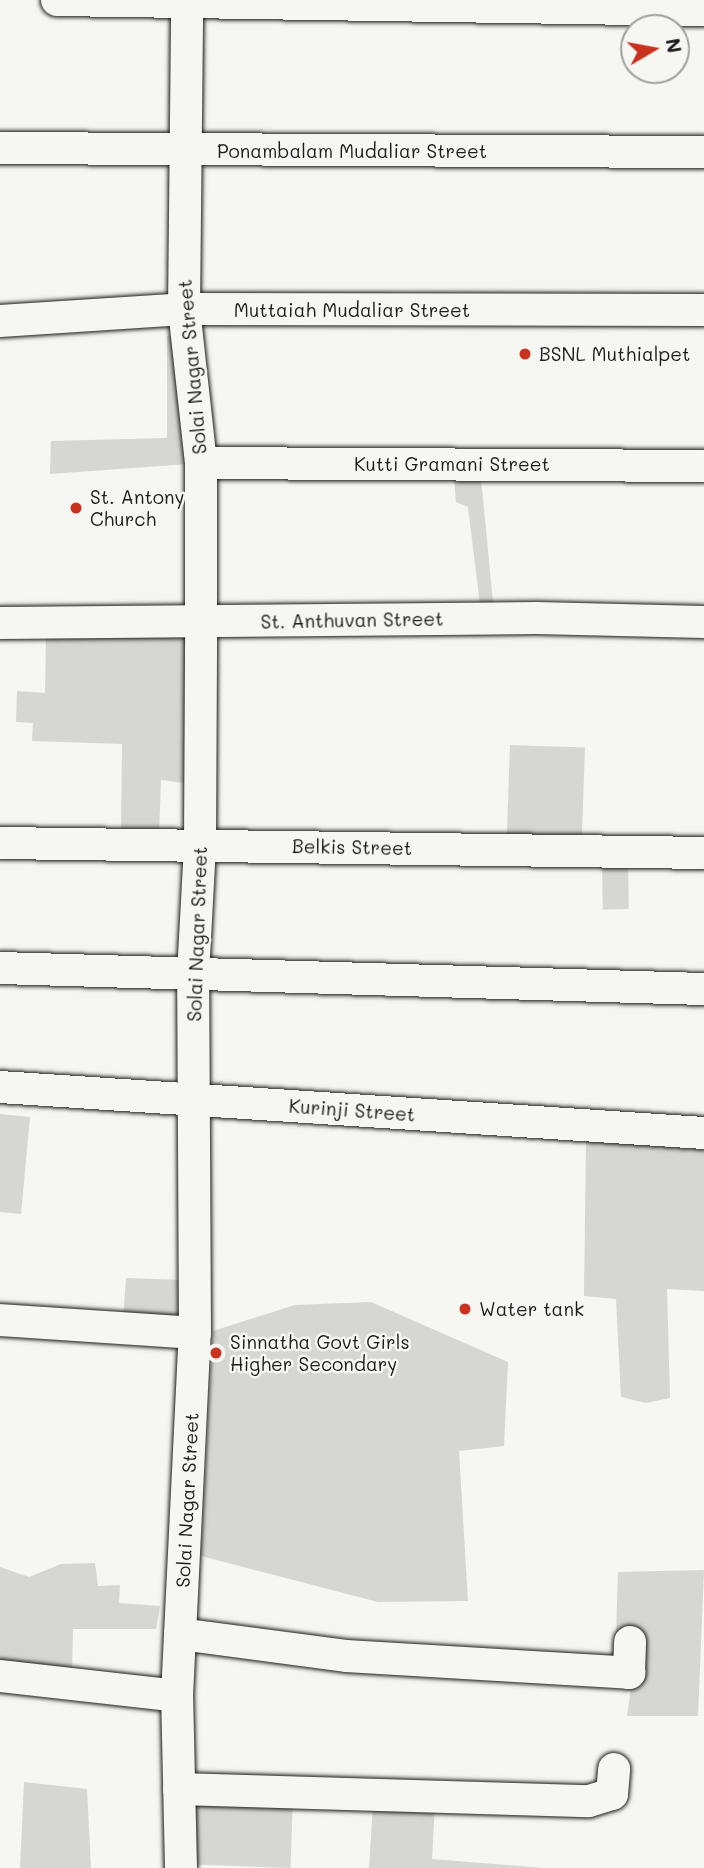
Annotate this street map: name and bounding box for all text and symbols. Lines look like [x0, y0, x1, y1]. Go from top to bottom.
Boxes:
north arrow [620, 14, 690, 84]
text: N [661, 36, 688, 55]
street label: Ponambalam Mudaliar Street [217, 140, 487, 162]
street label: Solai Nagar Street [173, 279, 211, 455]
street label: Muttaiah Mudaliar Street [234, 299, 470, 321]
place label: BSNL Muthialpet [539, 343, 690, 365]
marker: BSNL Muthialpet [517, 346, 533, 362]
street label: Kutti Gramani Street [354, 453, 550, 475]
place label: St. Antony Church [90, 486, 185, 530]
marker: St. Antony Church [68, 500, 84, 516]
street label: St. Anthuvan Street [260, 607, 444, 633]
street label: Belkis Street [292, 835, 412, 859]
street label: Solai Nagar Street [183, 846, 211, 1022]
street label: Kurinji Street [288, 1094, 416, 1126]
place label: Water tank [479, 1298, 584, 1320]
marker: Water tank [457, 1301, 473, 1317]
place label: Sinnatha Govt Girls Higher Secondary [230, 1331, 410, 1375]
marker: Sinnatha Govt Girls Higher Secondary [208, 1345, 224, 1361]
street label: Solai Nagar Street [171, 1412, 203, 1588]

